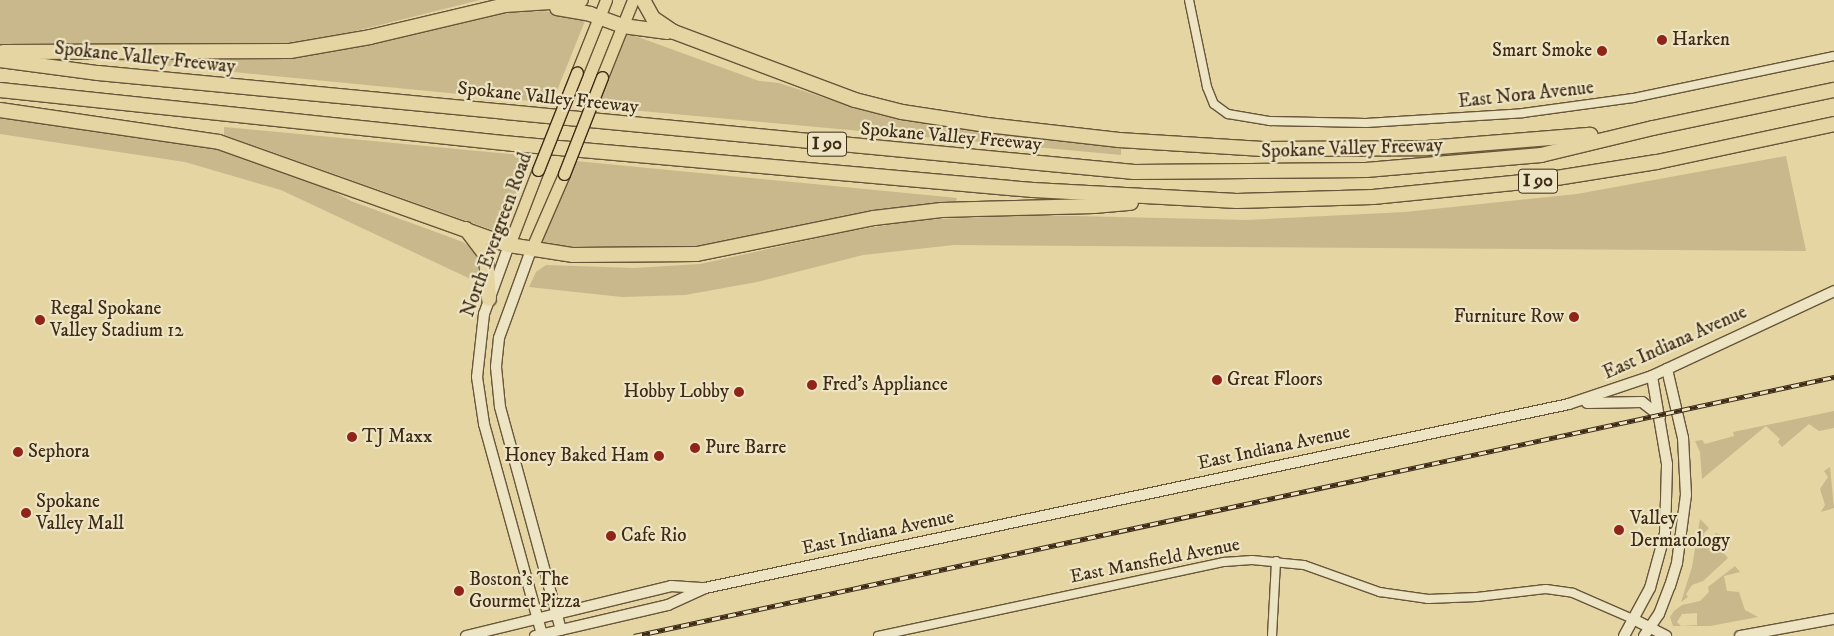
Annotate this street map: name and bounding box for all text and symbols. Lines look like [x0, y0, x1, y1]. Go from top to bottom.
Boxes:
place label: Harken [1672, 29, 1730, 51]
marker: Harken [1656, 34, 1668, 46]
street label: Spokane Valley Freeway [53, 37, 237, 79]
place label: Smart Smoke [1492, 40, 1592, 62]
marker: Smart Smoke [1596, 45, 1608, 57]
street label: Spokane Valley Freeway [456, 77, 640, 119]
street label: East Nora Avenue [1457, 77, 1595, 113]
street label: Spokane Valley Freeway [859, 118, 1043, 156]
road number: I 90 [807, 128, 847, 160]
street label: Spokane Valley Freeway [1261, 134, 1443, 164]
street label: North Evergreen Road [457, 150, 537, 320]
road number: I 90 [1518, 166, 1558, 197]
place label: Regal Spokane Valley Stadium 12 [50, 298, 184, 342]
street label: East Indiana Avenue [1600, 301, 1750, 385]
place label: Furniture Row [1454, 306, 1564, 328]
marker: Furniture Row [1568, 311, 1580, 323]
marker: Regal Spokane Valley Stadium 12 [34, 314, 46, 326]
place label: Great Floors [1227, 369, 1323, 391]
place label: Fred's Appliance [822, 374, 948, 396]
marker: Great Floors [1211, 374, 1223, 386]
marker: Fred's Appliance [806, 379, 818, 391]
place label: Hobby Lobby [623, 381, 729, 403]
marker: Hobby Lobby [733, 386, 745, 398]
street label: East Indiana Avenue [1196, 421, 1352, 475]
place label: TJ Maxx [362, 426, 432, 448]
marker: TJ Maxx [346, 431, 358, 443]
place label: Pure Barre [705, 437, 786, 459]
place label: Sephora [28, 441, 89, 463]
marker: Pure Barre [689, 442, 701, 454]
place label: Honey Baked Ham [504, 445, 649, 467]
marker: Sephora [12, 446, 24, 458]
marker: Honey Baked Ham [653, 450, 665, 462]
place label: Spokane Valley Mall [36, 491, 124, 535]
street label: East Indiana Avenue [800, 506, 956, 560]
marker: Spokane Valley Mall [20, 507, 32, 519]
place label: Valley Dermatology [1630, 508, 1730, 552]
marker: Valley Dermatology [1612, 523, 1626, 537]
place label: Cafe Rio [621, 525, 686, 547]
marker: Cafe Rio [605, 530, 617, 542]
street label: East Mansfield Avenue [1068, 533, 1242, 589]
place label: Boston's The Gourmet Pizza [469, 569, 580, 613]
marker: Boston's The Gourmet Pizza [453, 585, 465, 597]

